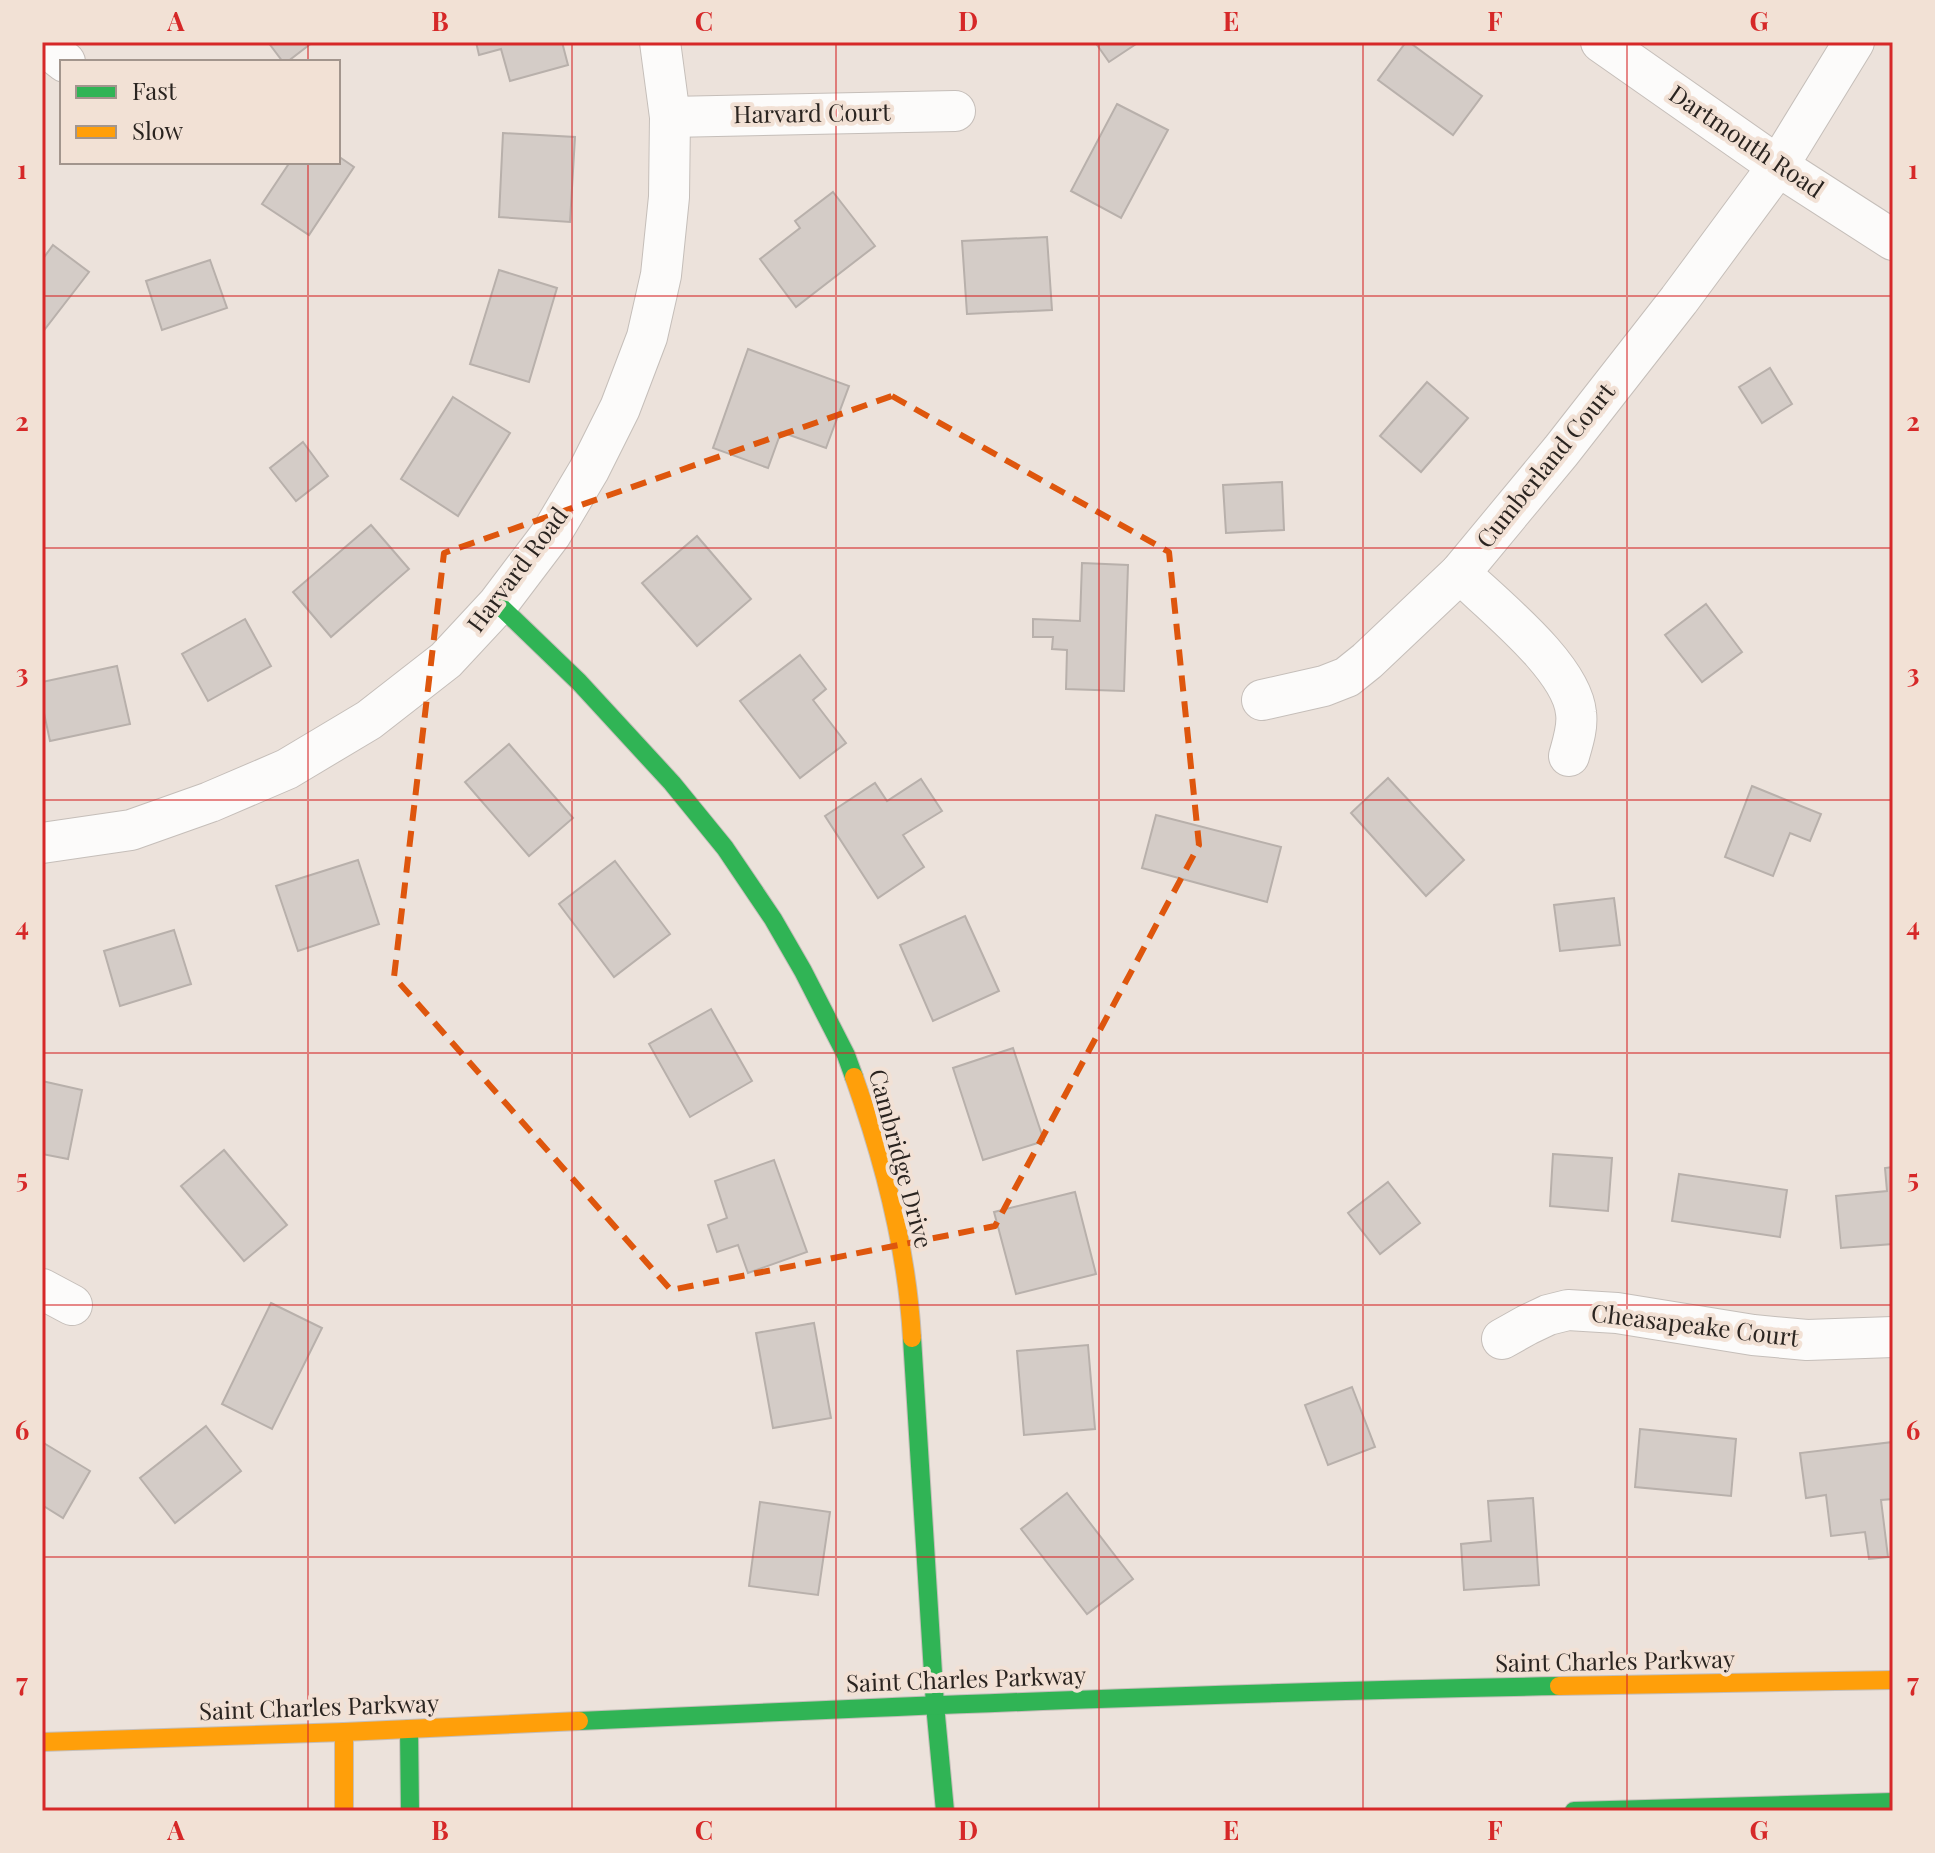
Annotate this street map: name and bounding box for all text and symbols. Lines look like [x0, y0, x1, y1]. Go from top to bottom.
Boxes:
text: A [166, 3, 185, 38]
text: B [431, 3, 449, 38]
text: C [695, 3, 713, 38]
text: D [958, 3, 978, 38]
text: E [1223, 3, 1239, 38]
text: F [1487, 3, 1503, 38]
text: G [1749, 3, 1769, 38]
legend [60, 60, 340, 164]
text: Fast [132, 74, 177, 106]
street label: Dartmouth Road [1664, 77, 1831, 204]
street label: Harvard Court [733, 95, 891, 129]
text: Slow [132, 114, 184, 146]
text: 1 [17, 151, 27, 186]
text: 1 [1908, 151, 1918, 186]
street label: Cumberland Court [1468, 375, 1621, 554]
text: 2 [15, 403, 29, 438]
text: 2 [1906, 403, 1920, 438]
street label: Harvard Road [459, 500, 574, 638]
text: 3 [16, 655, 28, 690]
text: 3 [1907, 655, 1919, 690]
text: 4 [15, 908, 29, 943]
text: 4 [1906, 908, 1920, 943]
street label: Cambridge Drive [863, 1065, 941, 1252]
text: 5 [16, 1160, 28, 1195]
text: 5 [1907, 1160, 1919, 1195]
street label: Cheasapeake Court [1590, 1295, 1801, 1353]
text: 6 [15, 1412, 29, 1447]
text: 6 [1906, 1412, 1920, 1447]
street label: Saint Charles Parkway [1495, 1642, 1735, 1678]
street label: Saint Charles Parkway [845, 1658, 1086, 1698]
text: 7 [16, 1664, 28, 1699]
text: 7 [1907, 1664, 1919, 1699]
street label: Saint Charles Parkway [198, 1686, 439, 1726]
text: A [166, 1812, 185, 1847]
text: B [431, 1812, 449, 1847]
text: C [695, 1812, 713, 1847]
text: D [958, 1812, 978, 1847]
text: E [1223, 1812, 1239, 1847]
text: F [1487, 1812, 1503, 1847]
text: G [1749, 1812, 1769, 1847]

